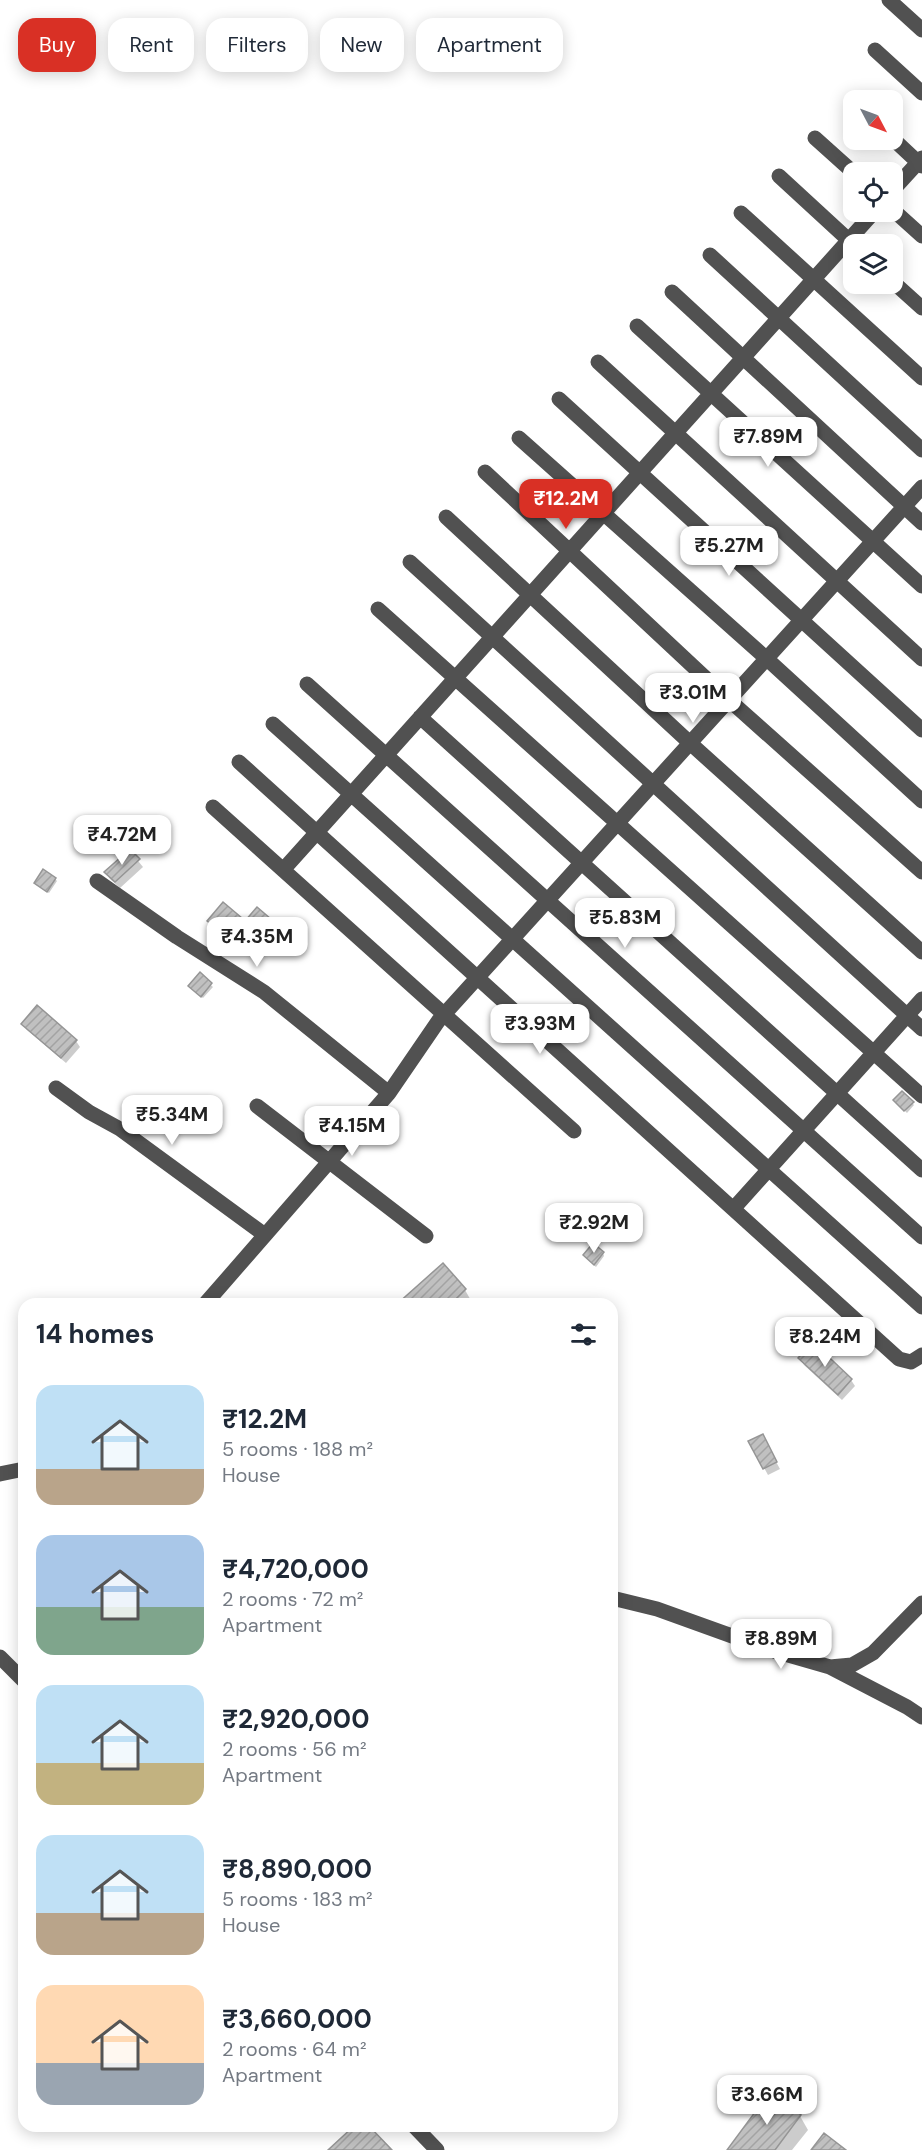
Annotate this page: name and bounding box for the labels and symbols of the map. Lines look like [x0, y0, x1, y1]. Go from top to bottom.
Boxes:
north arrow [843, 90, 903, 150]
pin: ₹7.89M [719, 417, 817, 468]
pin: ₹12.2M [517, 479, 615, 530]
pin: ₹5.27M [680, 526, 778, 577]
pin: ₹3.01M [644, 673, 742, 724]
pin: ₹4.72M [73, 815, 171, 866]
pin: ₹5.83M [576, 898, 674, 949]
pin: ₹4.35M [208, 917, 306, 968]
pin: ₹3.93M [491, 1004, 589, 1055]
pin: ₹5.34M [123, 1095, 221, 1146]
pin: ₹4.15M [303, 1106, 401, 1157]
pin: ₹2.92M [545, 1203, 643, 1254]
pin: ₹8.24M [776, 1317, 874, 1368]
pin: ₹8.89M [732, 1619, 830, 1670]
pin: ₹3.66M [718, 2075, 816, 2126]

